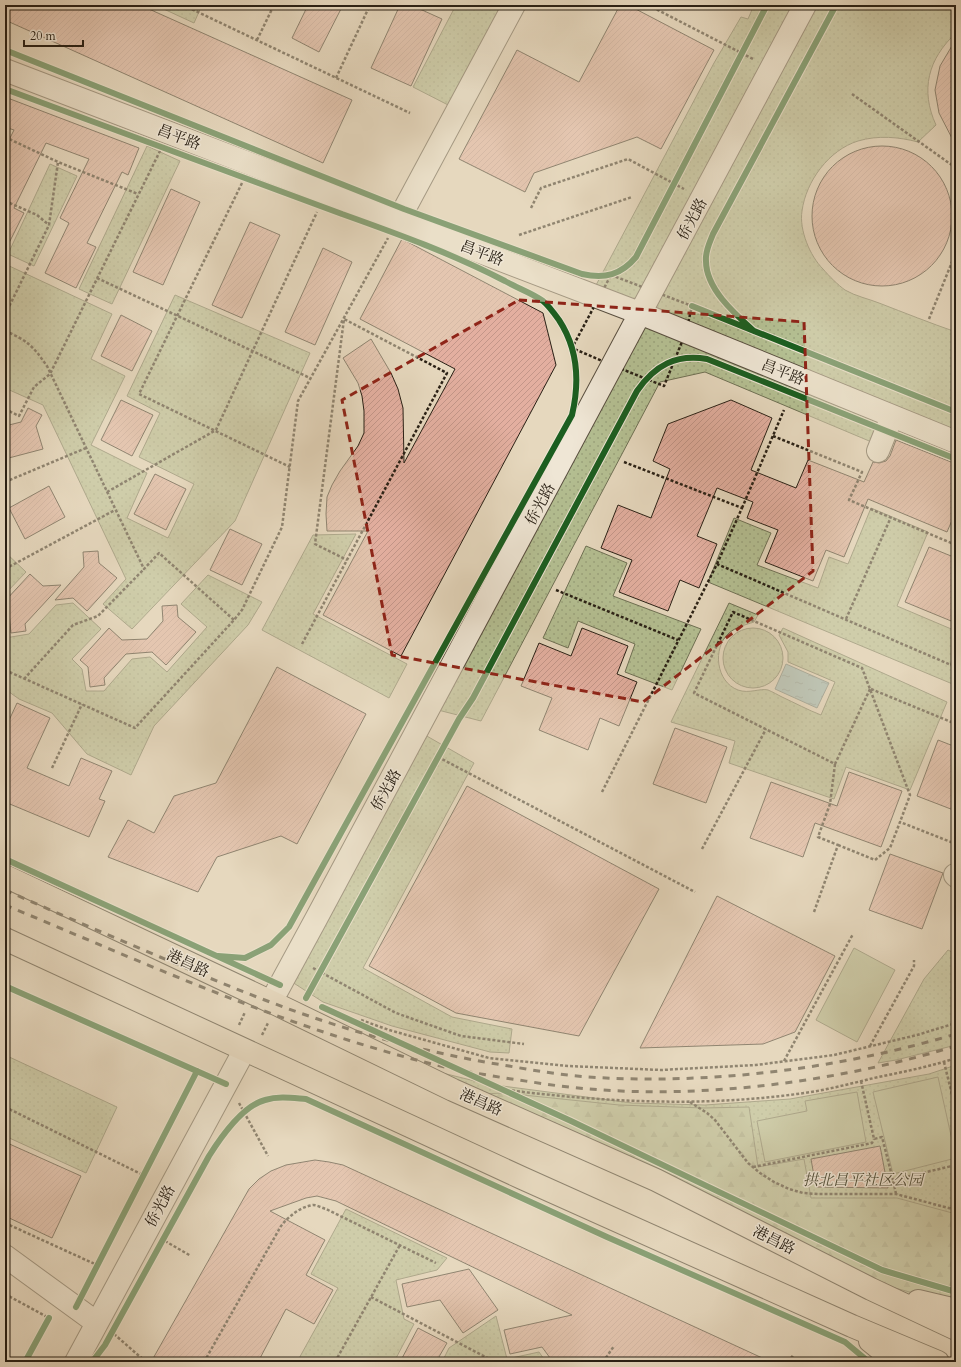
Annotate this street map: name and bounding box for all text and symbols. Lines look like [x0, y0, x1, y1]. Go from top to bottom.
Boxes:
scale bar [24, 22, 83, 48]
text: 20 m [30, 28, 57, 44]
street label: 昌平路 [154, 120, 204, 154]
street label: 侨光路 [673, 194, 711, 244]
street label: 昌平路 [457, 236, 507, 270]
street label: 昌平路 [758, 354, 808, 390]
street label: 侨光路 [521, 479, 559, 529]
street label: 侨光路 [366, 765, 406, 815]
street label: 港昌路 [163, 944, 213, 982]
street label: 港昌路 [456, 1084, 506, 1120]
park label: 拱北昌平社区公园 [803, 1170, 925, 1190]
street label: 侨光路 [141, 1181, 179, 1231]
street label: 港昌路 [749, 1221, 799, 1259]

